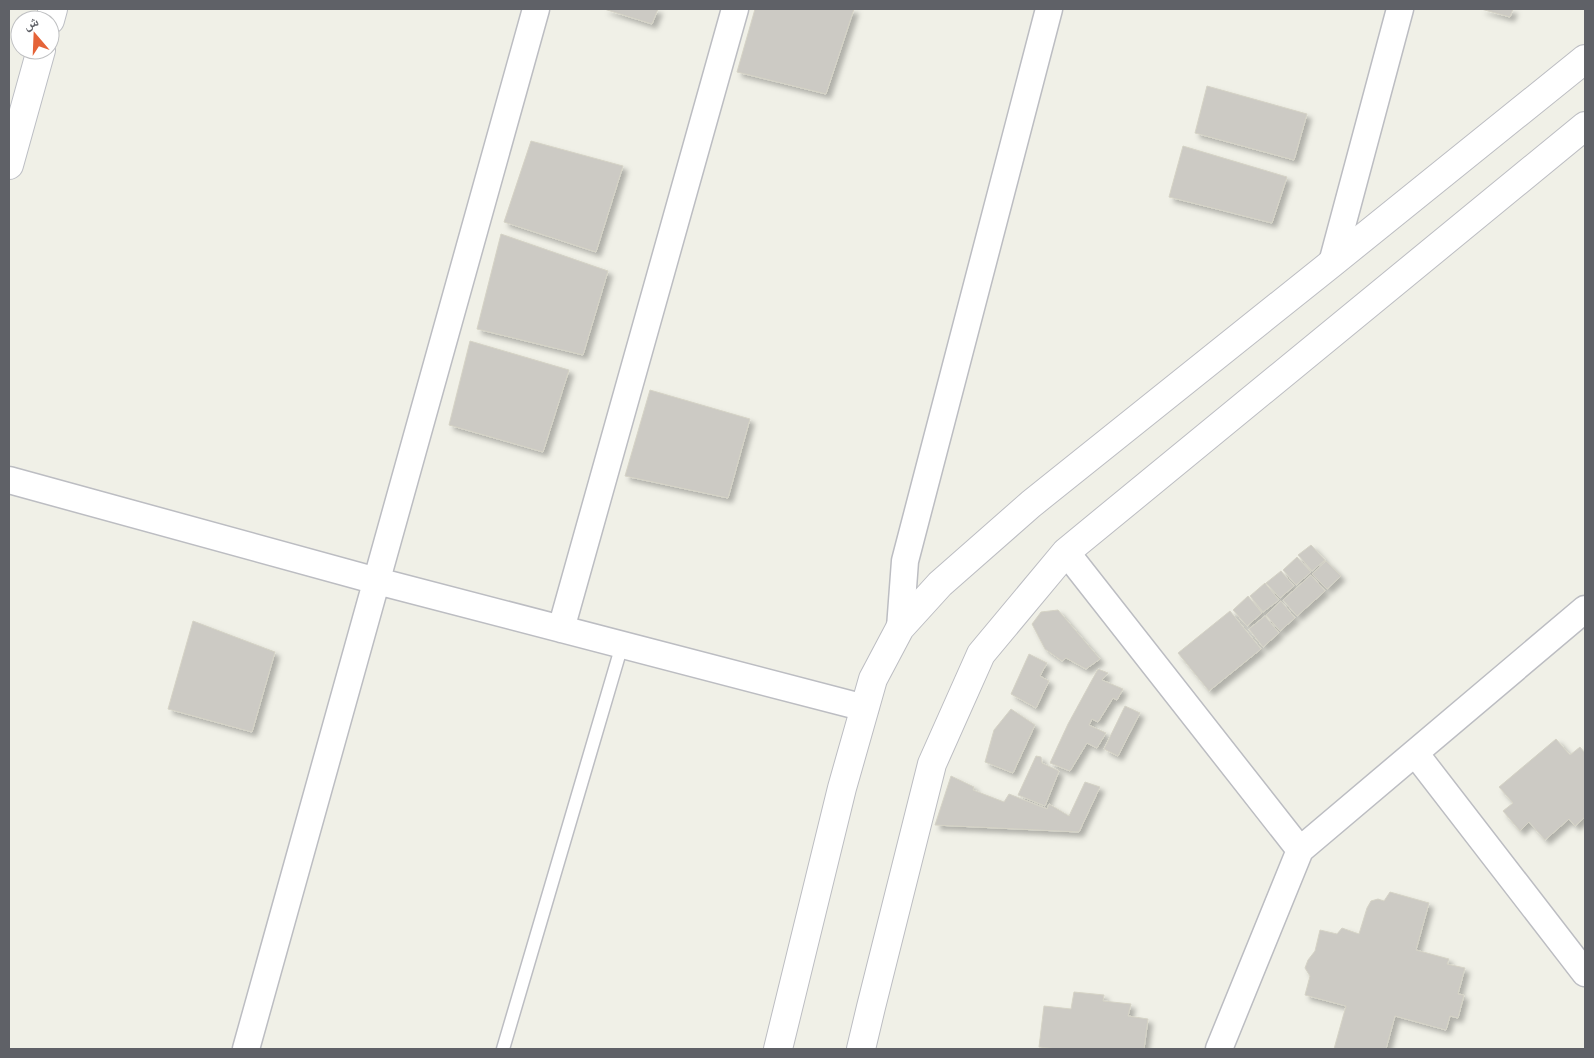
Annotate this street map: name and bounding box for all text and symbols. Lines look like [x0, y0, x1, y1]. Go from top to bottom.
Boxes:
north arrow [10, 10, 60, 60]
text: ش [21, 13, 41, 34]

